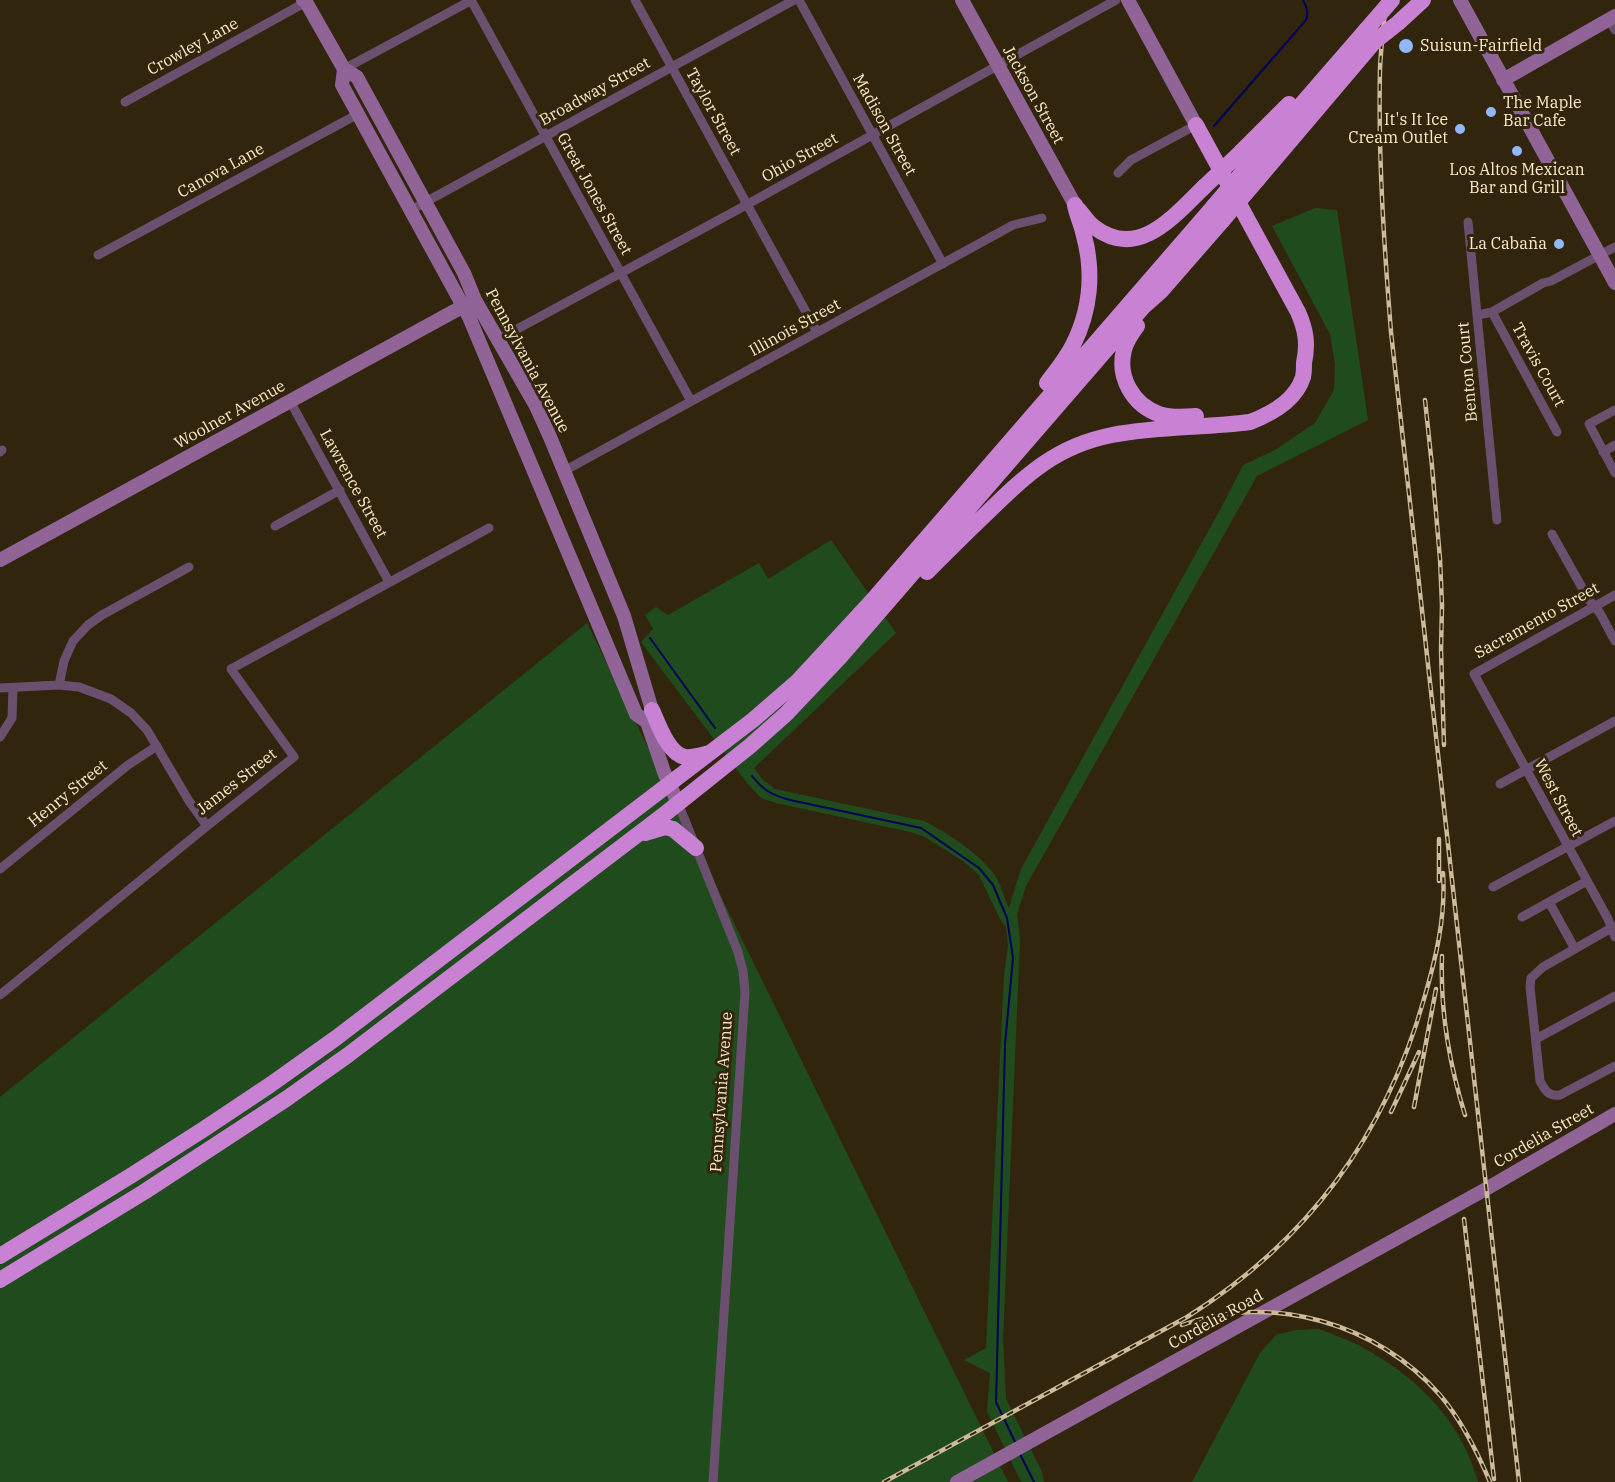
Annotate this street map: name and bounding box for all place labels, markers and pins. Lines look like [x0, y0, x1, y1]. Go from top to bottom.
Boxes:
place label: Suisun-Fairfield [1420, 36, 1542, 56]
marker: Suisun-Fairfield [1397, 37, 1415, 55]
place label: The Maple Bar Cafe [1503, 93, 1582, 131]
marker: The Maple Bar Cafe [1484, 105, 1498, 119]
place label: It's It Ice Cream Outlet [1348, 110, 1448, 148]
marker: It's It Ice Cream Outlet [1453, 122, 1467, 136]
marker: Los Altos Mexican Bar and Grill [1510, 144, 1524, 158]
place label: Los Altos Mexican Bar and Grill [1449, 160, 1585, 198]
place label: La Cabaña [1469, 234, 1547, 254]
marker: La Cabaña [1552, 237, 1566, 251]

